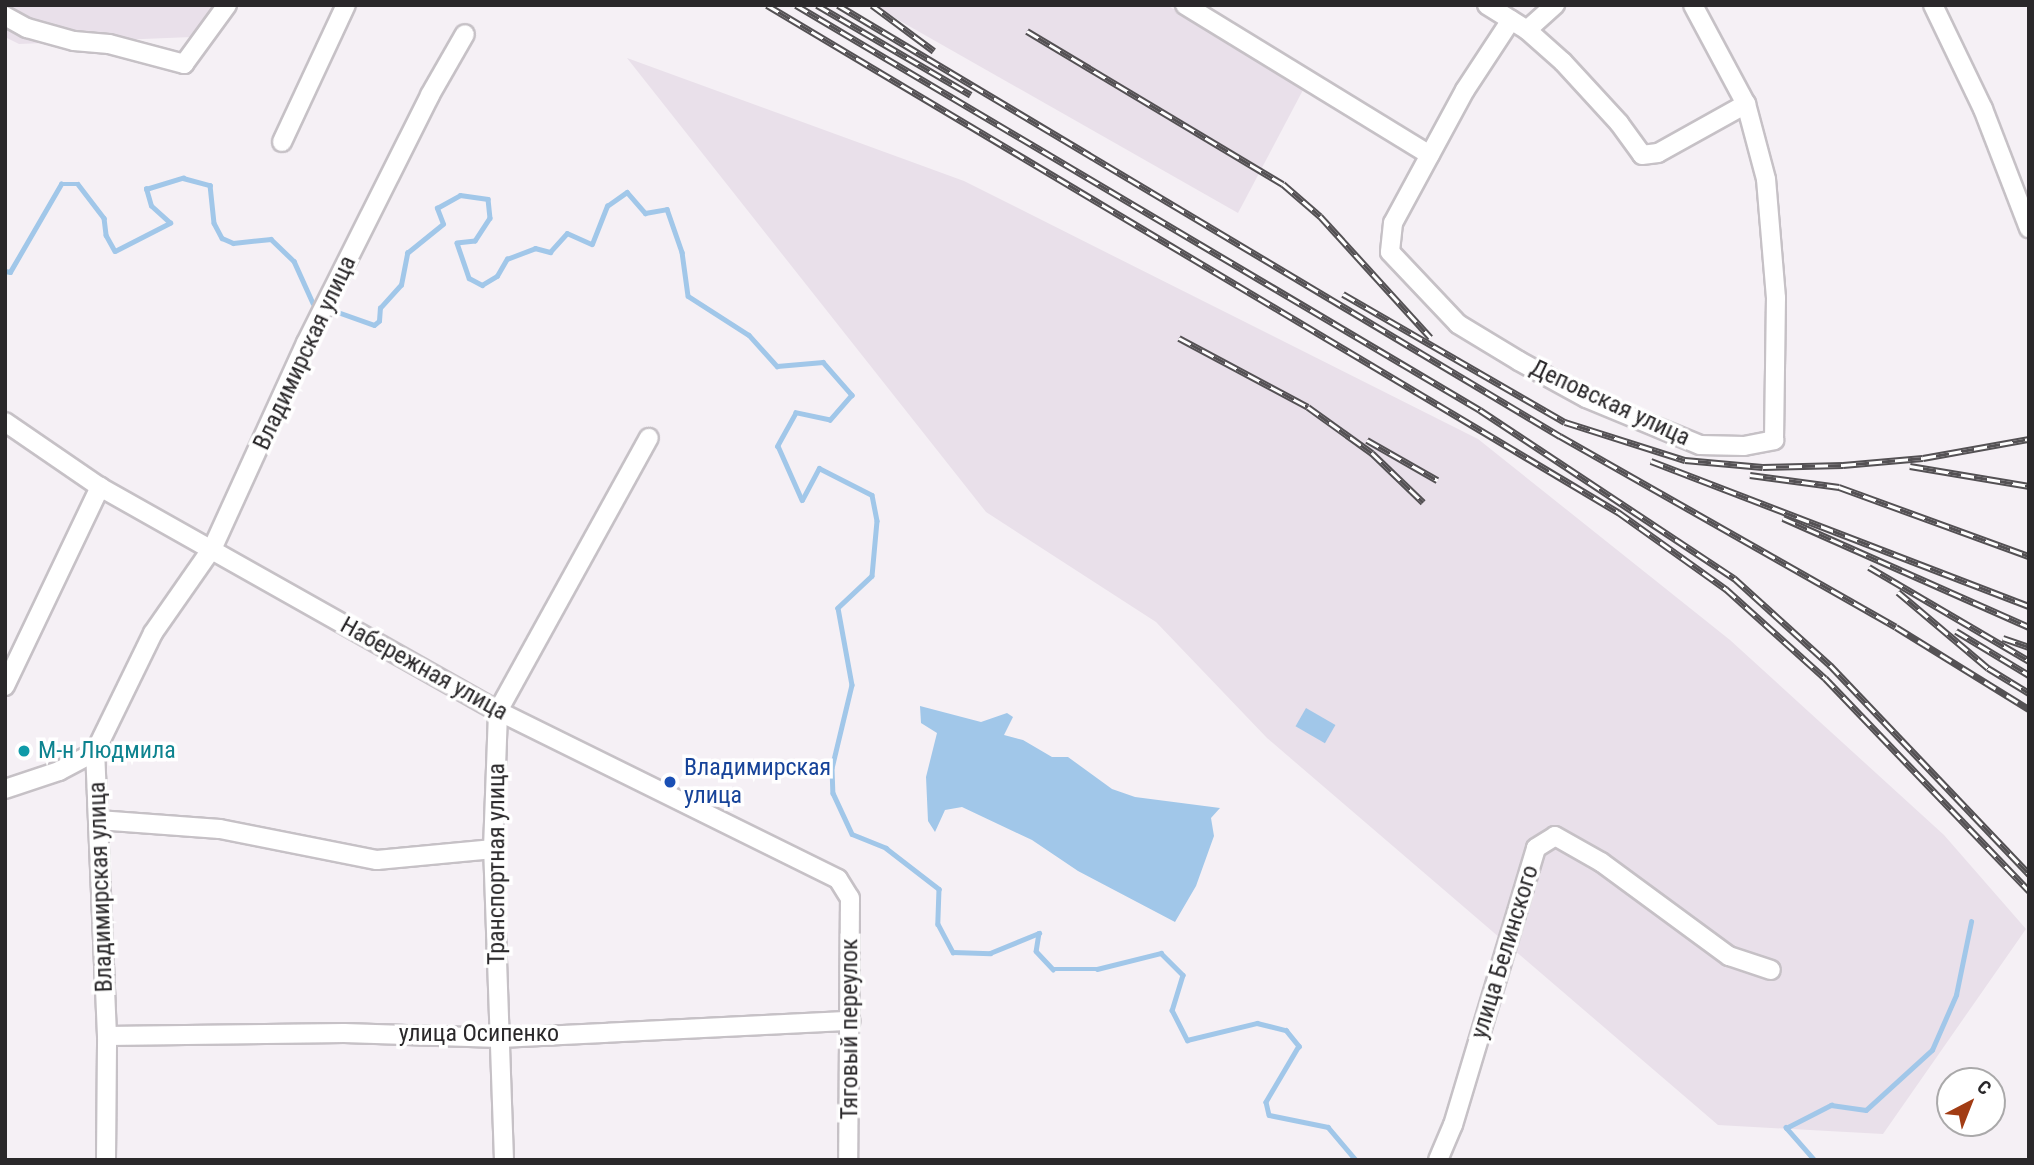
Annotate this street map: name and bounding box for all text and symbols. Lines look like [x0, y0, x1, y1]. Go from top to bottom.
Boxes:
street label: Владимирская улица [247, 251, 363, 455]
street label: Деповская улица [1526, 353, 1694, 453]
street label: Набережная улица [335, 611, 513, 727]
place label: М-н Людмила [38, 737, 176, 765]
marker: М-н Людмила [16, 743, 32, 759]
place label: Владимирская улица [684, 754, 831, 810]
street label: Транспортная улица [483, 763, 511, 965]
marker: Владимирская улица [662, 774, 678, 790]
street label: Владимирская улица [83, 781, 119, 993]
street label: улица Белинского [1465, 862, 1545, 1042]
street label: Тяговый переулок [836, 938, 864, 1120]
street label: улица Осипенко [399, 1020, 559, 1048]
north arrow [1936, 1067, 2006, 1137]
text: С [1972, 1075, 1996, 1100]

